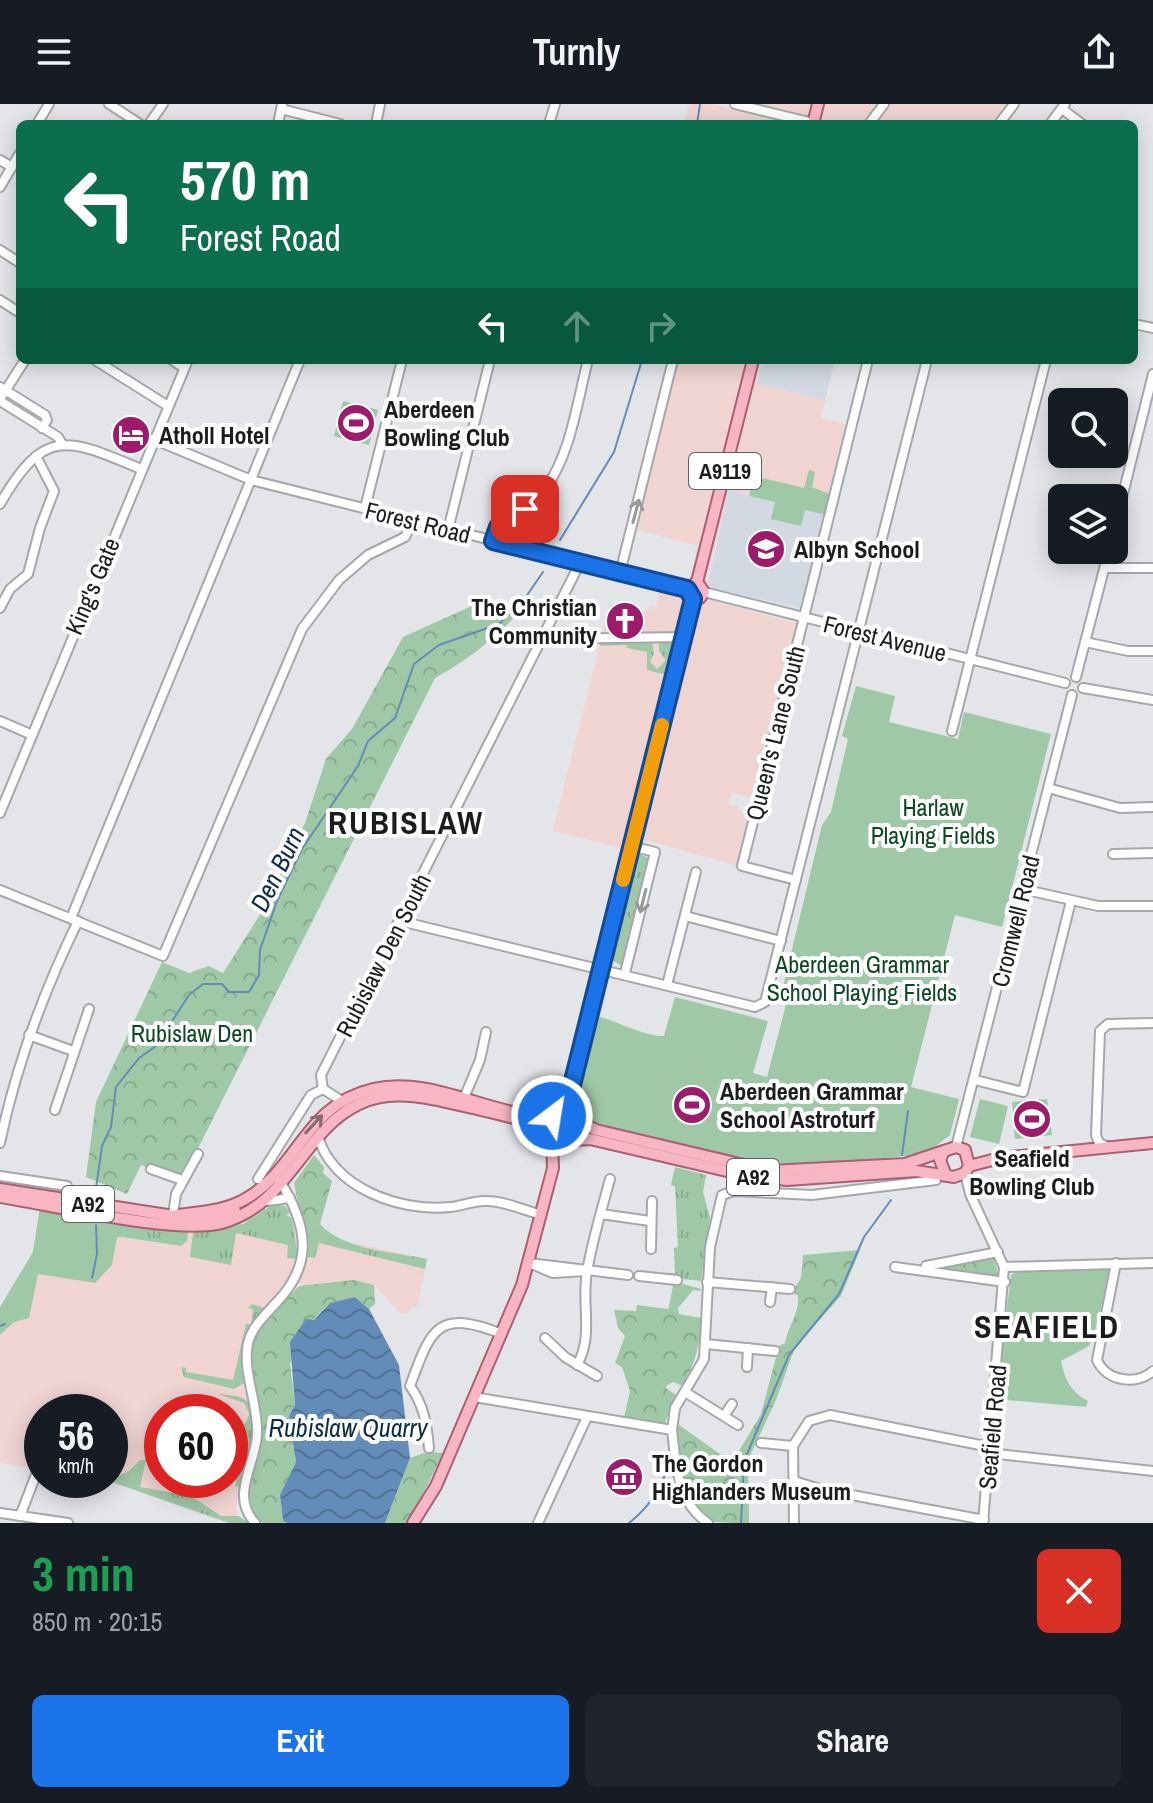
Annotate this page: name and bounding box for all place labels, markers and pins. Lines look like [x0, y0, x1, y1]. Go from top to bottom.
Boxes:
place label: Aberdeen Bowling Club [384, 393, 510, 453]
sports icon: Aberdeen Bowling Club [335, 402, 377, 444]
hotel icon: Atholl Hotel [110, 414, 152, 456]
place label: Atholl Hotel [159, 419, 269, 451]
pin [491, 475, 559, 543]
school or university icon: Albyn School [745, 528, 787, 570]
place label: Albyn School [794, 533, 920, 565]
place label: The Christian Community [471, 591, 597, 651]
church icon: The Christian Community [604, 600, 646, 642]
place label: Aberdeen Grammar School Astroturf [720, 1075, 904, 1135]
sports icon: Aberdeen Grammar School Astroturf [671, 1084, 713, 1126]
sports icon: Seafield Bowling Club [1011, 1098, 1053, 1140]
place label: Seafield Bowling Club [969, 1142, 1095, 1202]
place label: The Gordon Highlanders Museum [652, 1447, 851, 1507]
museum icon: The Gordon Highlanders Museum [603, 1456, 645, 1498]

